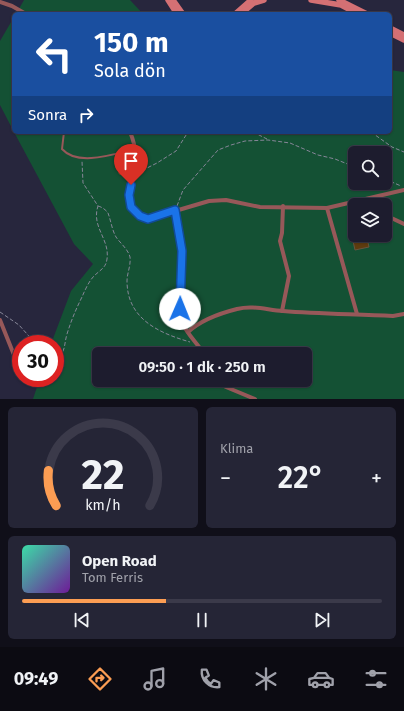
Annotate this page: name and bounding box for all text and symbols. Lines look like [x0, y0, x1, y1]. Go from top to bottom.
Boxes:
text: 150 m [94, 26, 169, 59]
icon: left [28, 28, 80, 80]
text: Sola dön [94, 60, 166, 82]
icon: right [75, 104, 97, 126]
text: Sonra [28, 106, 67, 124]
pin [114, 144, 148, 185]
map controls [348, 146, 392, 242]
button: search [348, 146, 392, 190]
icon: arrive [120, 150, 142, 172]
button: layers [348, 198, 392, 242]
position arrow [159, 288, 201, 330]
speed limit sign: 30 [12, 335, 64, 387]
text: 09:50 · 1 dk · 250 m [138, 358, 266, 376]
text: Klima [220, 441, 253, 456]
text: 22 [81, 449, 125, 499]
text: 22° [278, 460, 324, 496]
text: − [220, 465, 231, 492]
text: + [371, 465, 382, 492]
text: km/h [85, 496, 121, 513]
text: Open Road [82, 552, 157, 570]
text: Tom Ferris [82, 570, 143, 585]
icon: previous [71, 609, 93, 631]
icon: pause [191, 609, 213, 631]
icon: next [311, 609, 333, 631]
icon: directions [86, 665, 114, 693]
icon: music [141, 665, 169, 693]
icon: phone [196, 665, 224, 693]
icon: climate [252, 665, 280, 693]
icon: car [307, 665, 335, 693]
icon: filters [362, 665, 390, 693]
text: 09:49 [14, 668, 58, 690]

